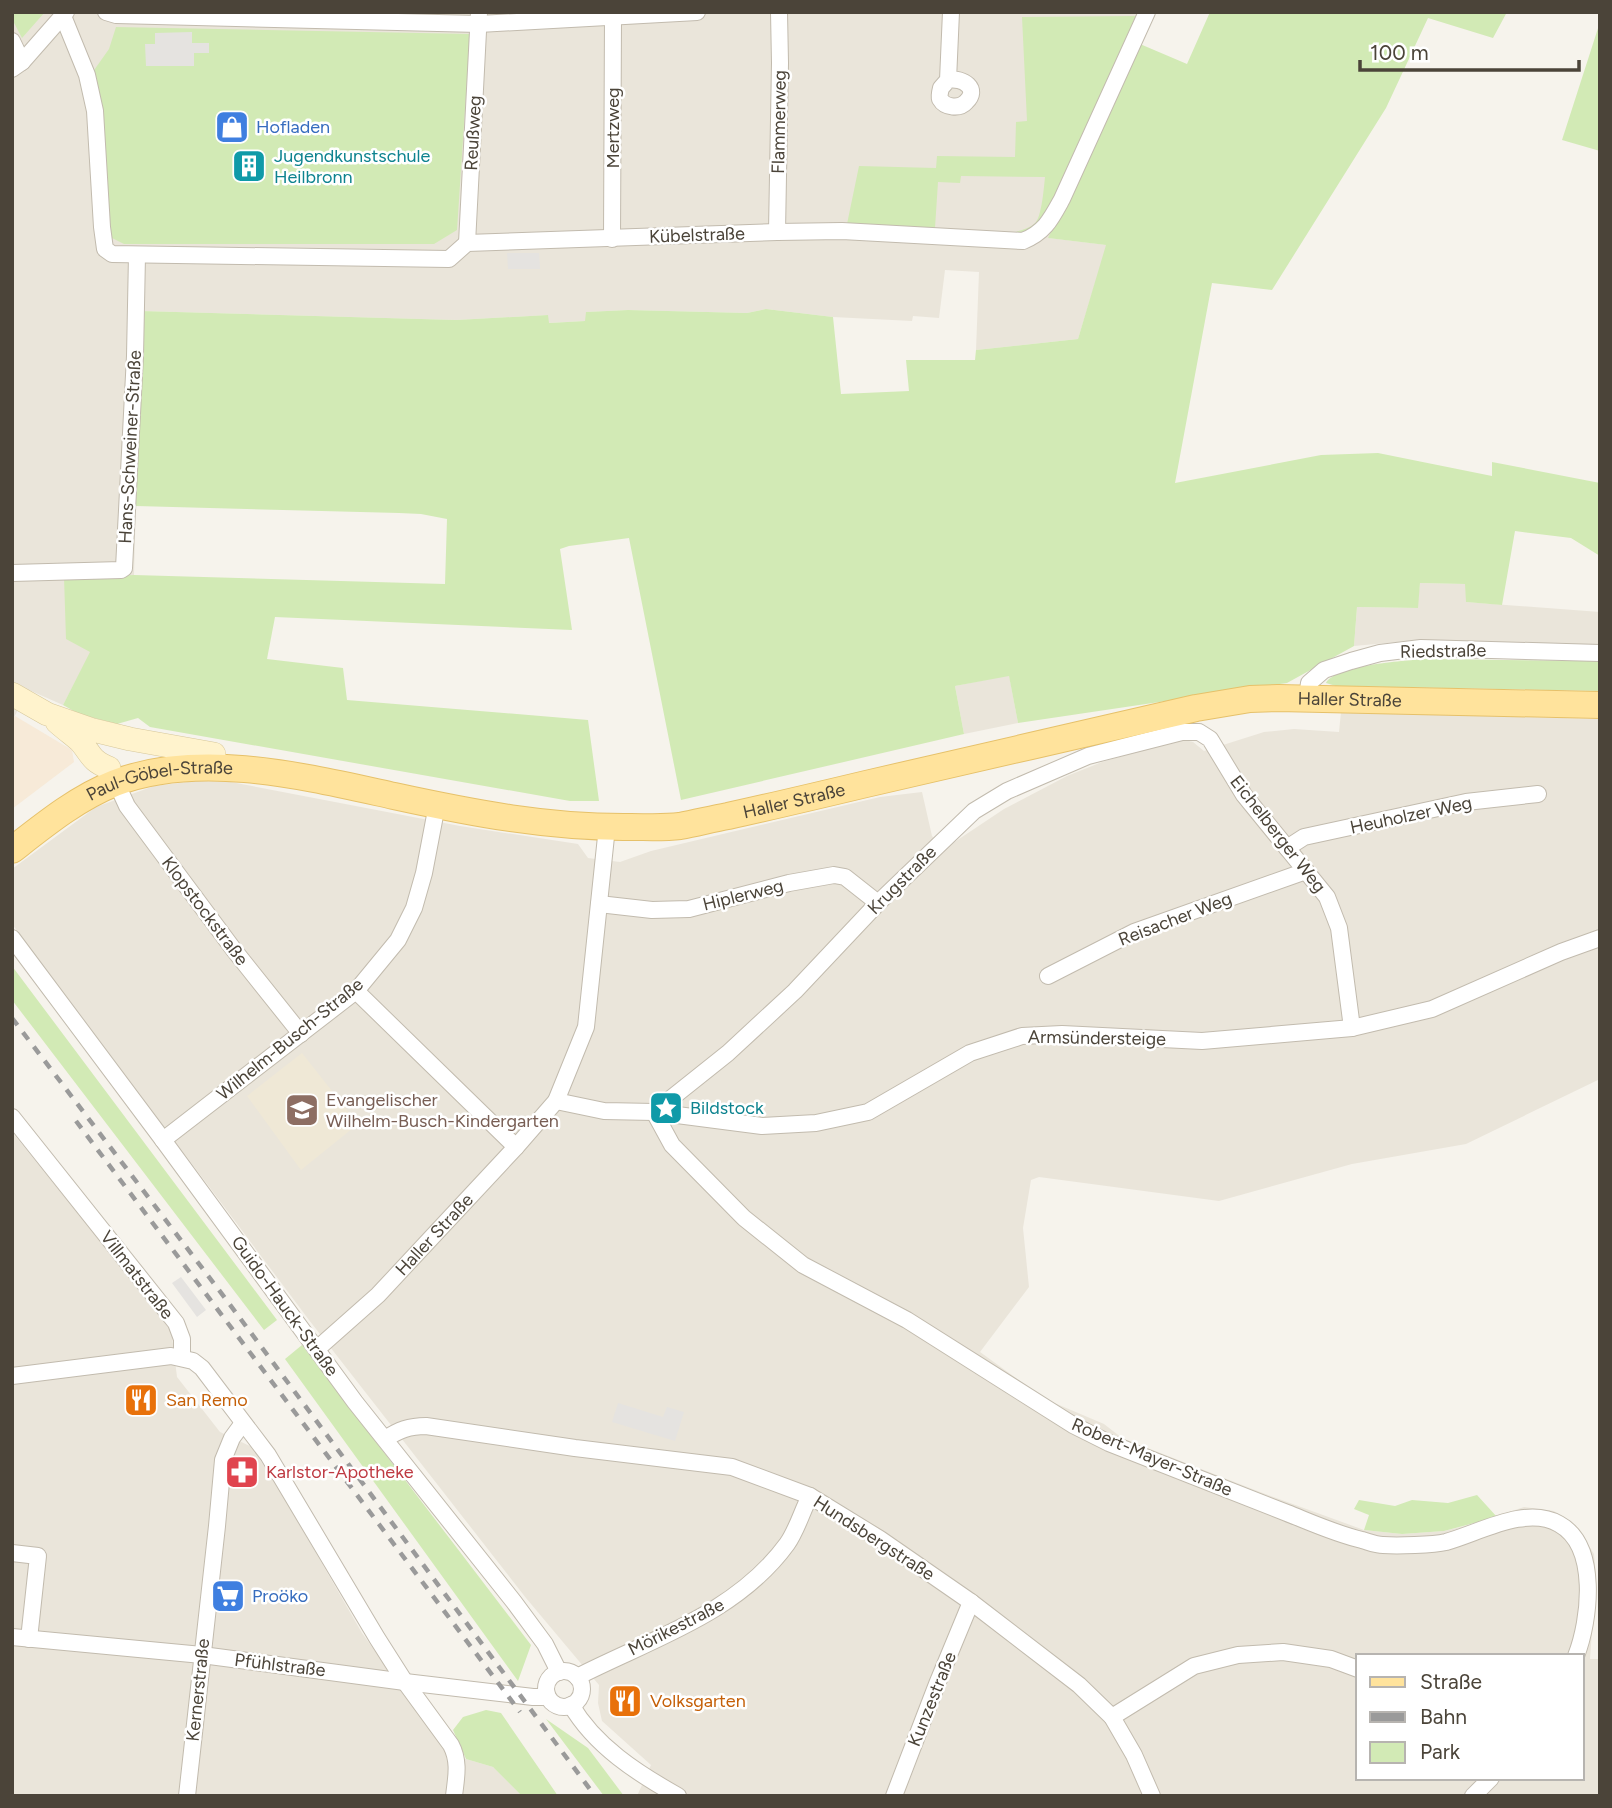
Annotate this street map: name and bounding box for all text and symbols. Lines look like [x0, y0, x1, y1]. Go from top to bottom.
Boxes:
scale bar [1360, 28, 1579, 72]
text: 100 m [1370, 40, 1429, 65]
street label: Flammerweg [767, 70, 791, 174]
street label: Mertzweg [602, 87, 624, 169]
street label: Reußweg [460, 95, 486, 171]
shop icon: Hofladen [213, 108, 251, 146]
place label: Hofladen [256, 116, 330, 138]
place label: Jugendkunstschule Heilbronn [274, 145, 430, 188]
building icon: Jugendkunstschule Heilbronn [230, 147, 268, 185]
street label: Kübelstraße [649, 222, 745, 248]
street label: Hans-Schweiner-Straße [114, 349, 146, 544]
street label: Riedstraße [1400, 639, 1486, 663]
street label: Haller Straße [1297, 687, 1402, 712]
street label: Paul-Göbel-Straße [82, 756, 234, 806]
street label: Eichelberger Weg [1225, 771, 1331, 897]
street label: Haller Straße [741, 778, 847, 823]
street label: Heuholzer Weg [1348, 791, 1474, 839]
street label: Krugstraße [863, 841, 941, 919]
street label: Klopstockstraße [157, 852, 253, 970]
street label: Hiplerweg [700, 874, 786, 916]
street label: Reisacher Weg [1115, 887, 1235, 951]
street label: Wilhelm-Busch-Straße [212, 973, 368, 1105]
street label: Armsündersteige [1028, 1026, 1166, 1050]
place label: Evangelischer Wilhelm-Busch-Kindergarten [326, 1089, 559, 1132]
place icon: Bildstock [647, 1089, 685, 1127]
school or university icon: Evangelischer Wilhelm-Busch-Kindergarten [283, 1091, 321, 1129]
place label: Bildstock [690, 1097, 764, 1119]
street label: Haller Straße [391, 1189, 478, 1280]
street label: Villmatstraße [96, 1226, 178, 1324]
street label: Guido-Hauck-Straße [227, 1231, 343, 1381]
restaurant icon: San Remo [122, 1381, 160, 1419]
place label: San Remo [166, 1389, 248, 1411]
street label: Robert-Mayer-Straße [1068, 1413, 1236, 1501]
pharmacy icon: Karlstor-Apotheke [223, 1453, 261, 1491]
place label: Karlstor-Apotheke [266, 1461, 414, 1483]
street label: Hundsbergstraße [809, 1491, 939, 1585]
supermarket icon: Proöko [209, 1577, 247, 1615]
place label: Proöko [252, 1585, 308, 1607]
street label: Mörikestraße [624, 1593, 728, 1661]
street label: Kernerstraße [182, 1637, 214, 1742]
street label: Kunzestraße [903, 1648, 961, 1750]
street label: Pfühlstraße [233, 1649, 327, 1682]
legend [1356, 1654, 1584, 1780]
text: Straße [1420, 1669, 1482, 1694]
restaurant icon: Volksgarten [606, 1682, 644, 1720]
place label: Volksgarten [650, 1690, 746, 1712]
text: Bahn [1420, 1704, 1467, 1729]
text: Park [1420, 1739, 1461, 1764]

